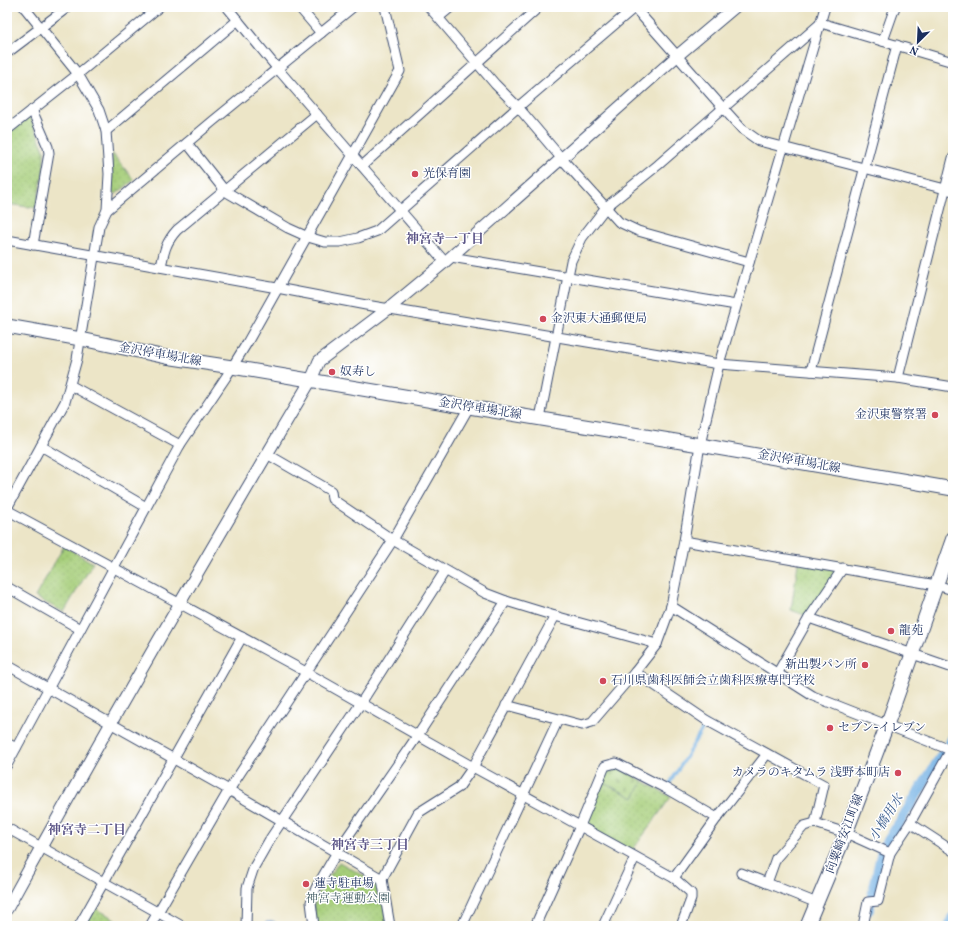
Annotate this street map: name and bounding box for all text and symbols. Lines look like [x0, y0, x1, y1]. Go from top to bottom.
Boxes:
north arrow [898, 22, 938, 62]
text: N [908, 41, 921, 58]
place label: 光保育園 [423, 166, 471, 182]
marker: 光保育園 [410, 169, 420, 179]
district label: 神宮寺一丁目 [406, 231, 484, 249]
place label: 金沢東大通郵便局 [551, 311, 647, 327]
marker: 金沢東大通郵便局 [538, 314, 548, 324]
street label: 金沢停車場北線 [117, 340, 203, 370]
place label: 奴寿し [340, 364, 376, 380]
marker: 奴寿し [327, 367, 337, 377]
street label: 金沢停車場北線 [437, 395, 523, 423]
place label: 金沢東警察署 [855, 407, 927, 423]
marker: 金沢東警察署 [930, 410, 940, 420]
street label: 金沢停車場北線 [756, 447, 842, 477]
place label: 龍苑 [899, 623, 923, 639]
marker: 龍苑 [886, 626, 896, 636]
place label: 新出製パン所 [785, 657, 857, 673]
marker: 新出製パン所 [860, 660, 870, 670]
place label: 石川県歯科医師会立歯科医療専門学校 [611, 673, 815, 689]
marker: 石川県歯科医師会立歯科医療専門学校 [598, 676, 608, 686]
place label: セブン-イレブン [838, 720, 926, 736]
marker: セブン-イレブン [825, 723, 835, 733]
place label: カメラのキタムラ 浅野本町店 [732, 765, 890, 781]
marker: カメラのキタムラ 浅野本町店 [893, 768, 903, 778]
water label: 小橋用水 [866, 789, 909, 845]
street label: 向粟崎安江町線 [822, 792, 868, 876]
district label: 神宮寺二丁目 [48, 822, 126, 840]
district label: 神宮寺三丁目 [331, 837, 409, 855]
place label: 蓮寺駐車場 [314, 876, 374, 892]
marker: 蓮寺駐車場 [301, 879, 311, 889]
park label: 神宮寺運動公園 [306, 891, 390, 907]

